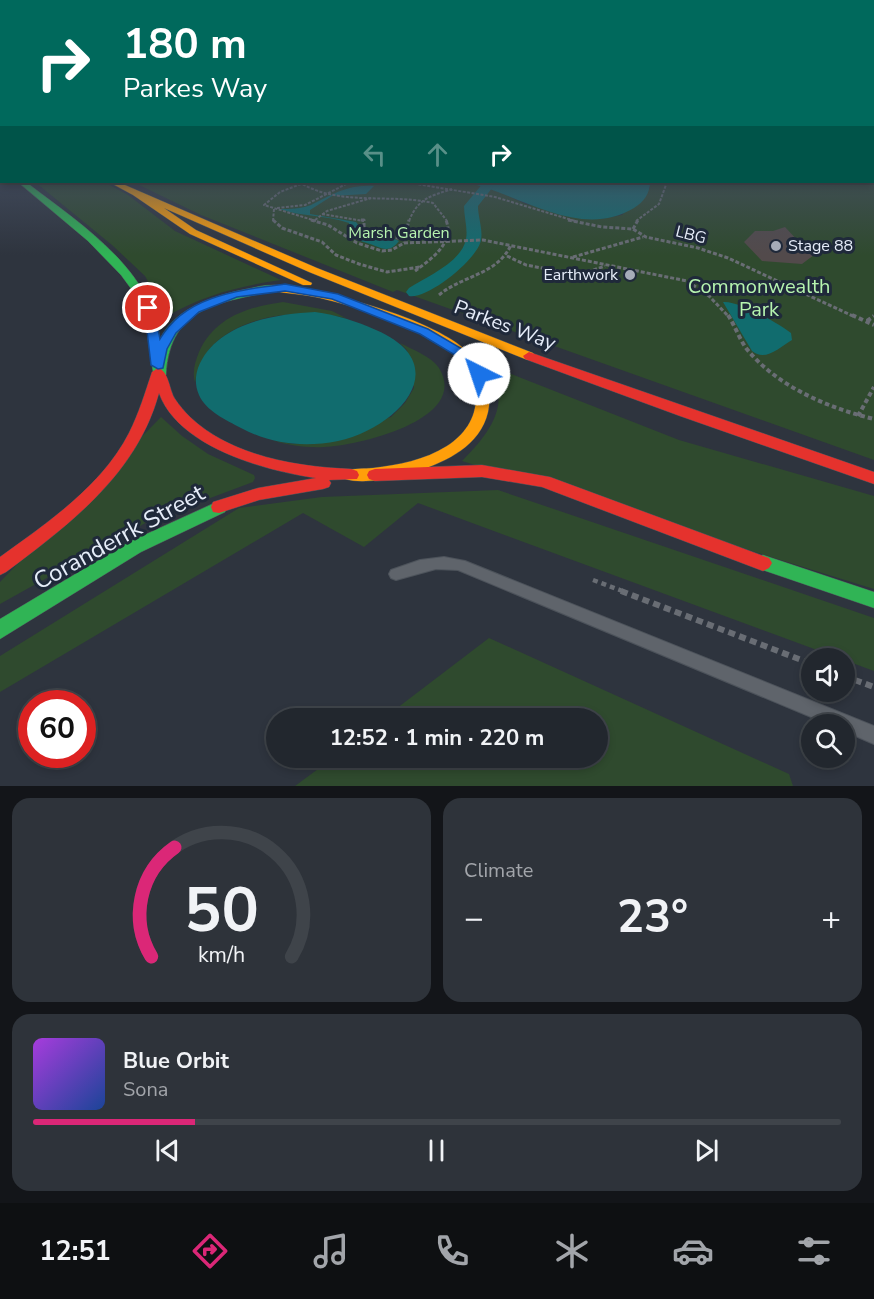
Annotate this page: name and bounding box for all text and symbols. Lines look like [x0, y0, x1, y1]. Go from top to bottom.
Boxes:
text: 180 m [123, 16, 247, 73]
icon: right [24, 24, 102, 102]
text: Parkes Way [123, 70, 267, 107]
icon: left [358, 138, 391, 171]
icon: ahead [421, 138, 454, 171]
icon: right [484, 138, 517, 171]
street label: LBG [673, 221, 709, 249]
park label: Marsh Garden [348, 222, 450, 244]
place label: Stage 88 [788, 235, 853, 257]
marker: Stage 88 [769, 239, 783, 253]
place label: Earthwork [544, 264, 619, 286]
marker: Earthwork [623, 268, 637, 282]
park label: Commonwealth Park [688, 273, 830, 323]
pin [122, 282, 173, 333]
icon: arrive [131, 291, 164, 324]
street label: Parkes Way [450, 293, 560, 357]
position arrow [447, 342, 511, 406]
street label: Coranderrk Street [28, 476, 211, 597]
map controls [801, 648, 855, 768]
button: sound [801, 648, 855, 702]
speed limit sign: 60 [18, 690, 96, 768]
button: search [801, 714, 855, 768]
text: 12:52 · 1 min · 220 m [330, 723, 544, 753]
text: Climate [464, 857, 533, 884]
text: 50 [184, 868, 259, 953]
text: 23° [617, 887, 688, 948]
text: − [464, 896, 484, 941]
text: + [821, 896, 841, 941]
text: km/h [198, 940, 245, 970]
text: Blue Orbit [123, 1046, 229, 1076]
text: Sona [123, 1076, 168, 1103]
icon: previous [151, 1134, 184, 1167]
icon: pause [420, 1134, 453, 1167]
icon: next [690, 1134, 723, 1167]
icon: directions [189, 1230, 231, 1272]
icon: music [310, 1230, 352, 1272]
icon: phone [431, 1230, 473, 1272]
icon: climate [551, 1230, 593, 1272]
icon: car [672, 1230, 714, 1272]
icon: filters [793, 1230, 835, 1272]
text: 12:51 [39, 1233, 111, 1270]

